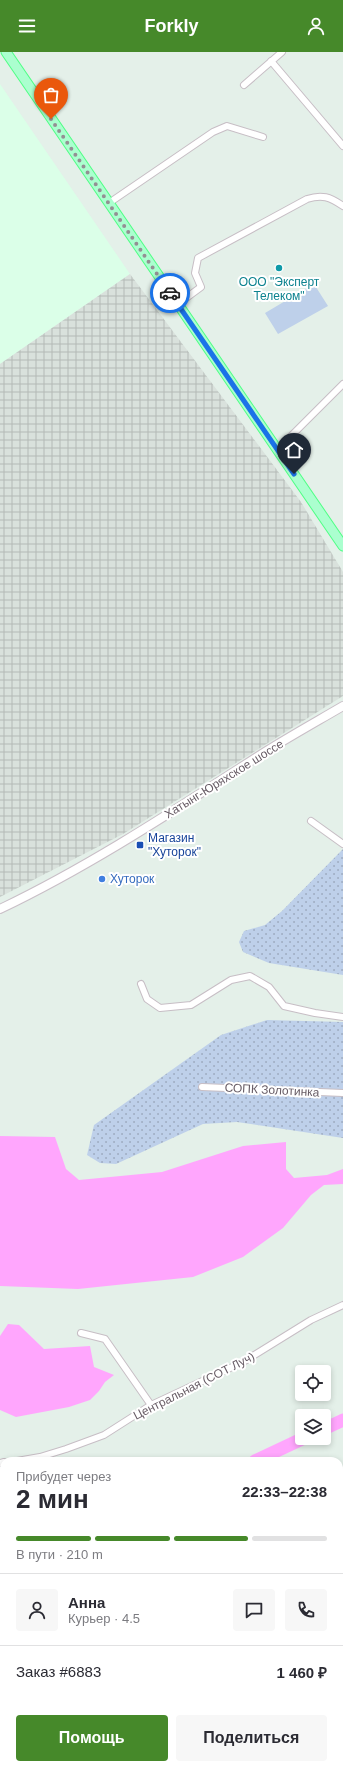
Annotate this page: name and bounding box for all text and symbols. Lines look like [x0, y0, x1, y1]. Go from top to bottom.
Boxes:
icon: menu [16, 15, 38, 37]
icon: person [305, 15, 327, 37]
text: Forkly [144, 16, 199, 36]
pin [34, 78, 68, 119]
icon: bag [40, 84, 62, 106]
marker: ООО "Эксперт Телеком" [274, 263, 284, 273]
courier [150, 273, 190, 313]
place label: ООО "Эксперт Телеком" [239, 275, 320, 303]
icon: car [159, 282, 181, 304]
pin [277, 433, 311, 474]
icon: home [283, 439, 305, 461]
street label: Хатынг-Юряхское шоссе [162, 736, 286, 821]
place label: Магазин "Хуторок" [148, 831, 201, 859]
marker: Магазин "Хуторок" [135, 840, 145, 850]
place label: Хуторок [110, 872, 155, 886]
marker: Хуторок [97, 874, 107, 884]
street label: СОПК Золотинка [224, 1081, 320, 1099]
street label: Центральная (СОТ Луч) [131, 1349, 257, 1423]
map controls [295, 1365, 331, 1445]
button: locate [295, 1365, 331, 1401]
button: layers [295, 1409, 331, 1445]
text: Прибудет через [16, 1469, 111, 1484]
text: 22:33–22:38 [242, 1483, 327, 1500]
text: 2 мин [16, 1484, 89, 1514]
text: В пути · 210 m [16, 1547, 103, 1562]
button: person [16, 1589, 58, 1631]
button: chat [233, 1589, 275, 1631]
button: phone [285, 1589, 327, 1631]
text: Анна [68, 1594, 105, 1611]
text: Курьер · 4.5 [68, 1611, 140, 1626]
text: Заказ #6883 [16, 1663, 101, 1680]
text: 1 460 ₽ [277, 1664, 327, 1681]
button: Помощь [16, 1715, 168, 1761]
button: Поделиться [176, 1715, 327, 1761]

